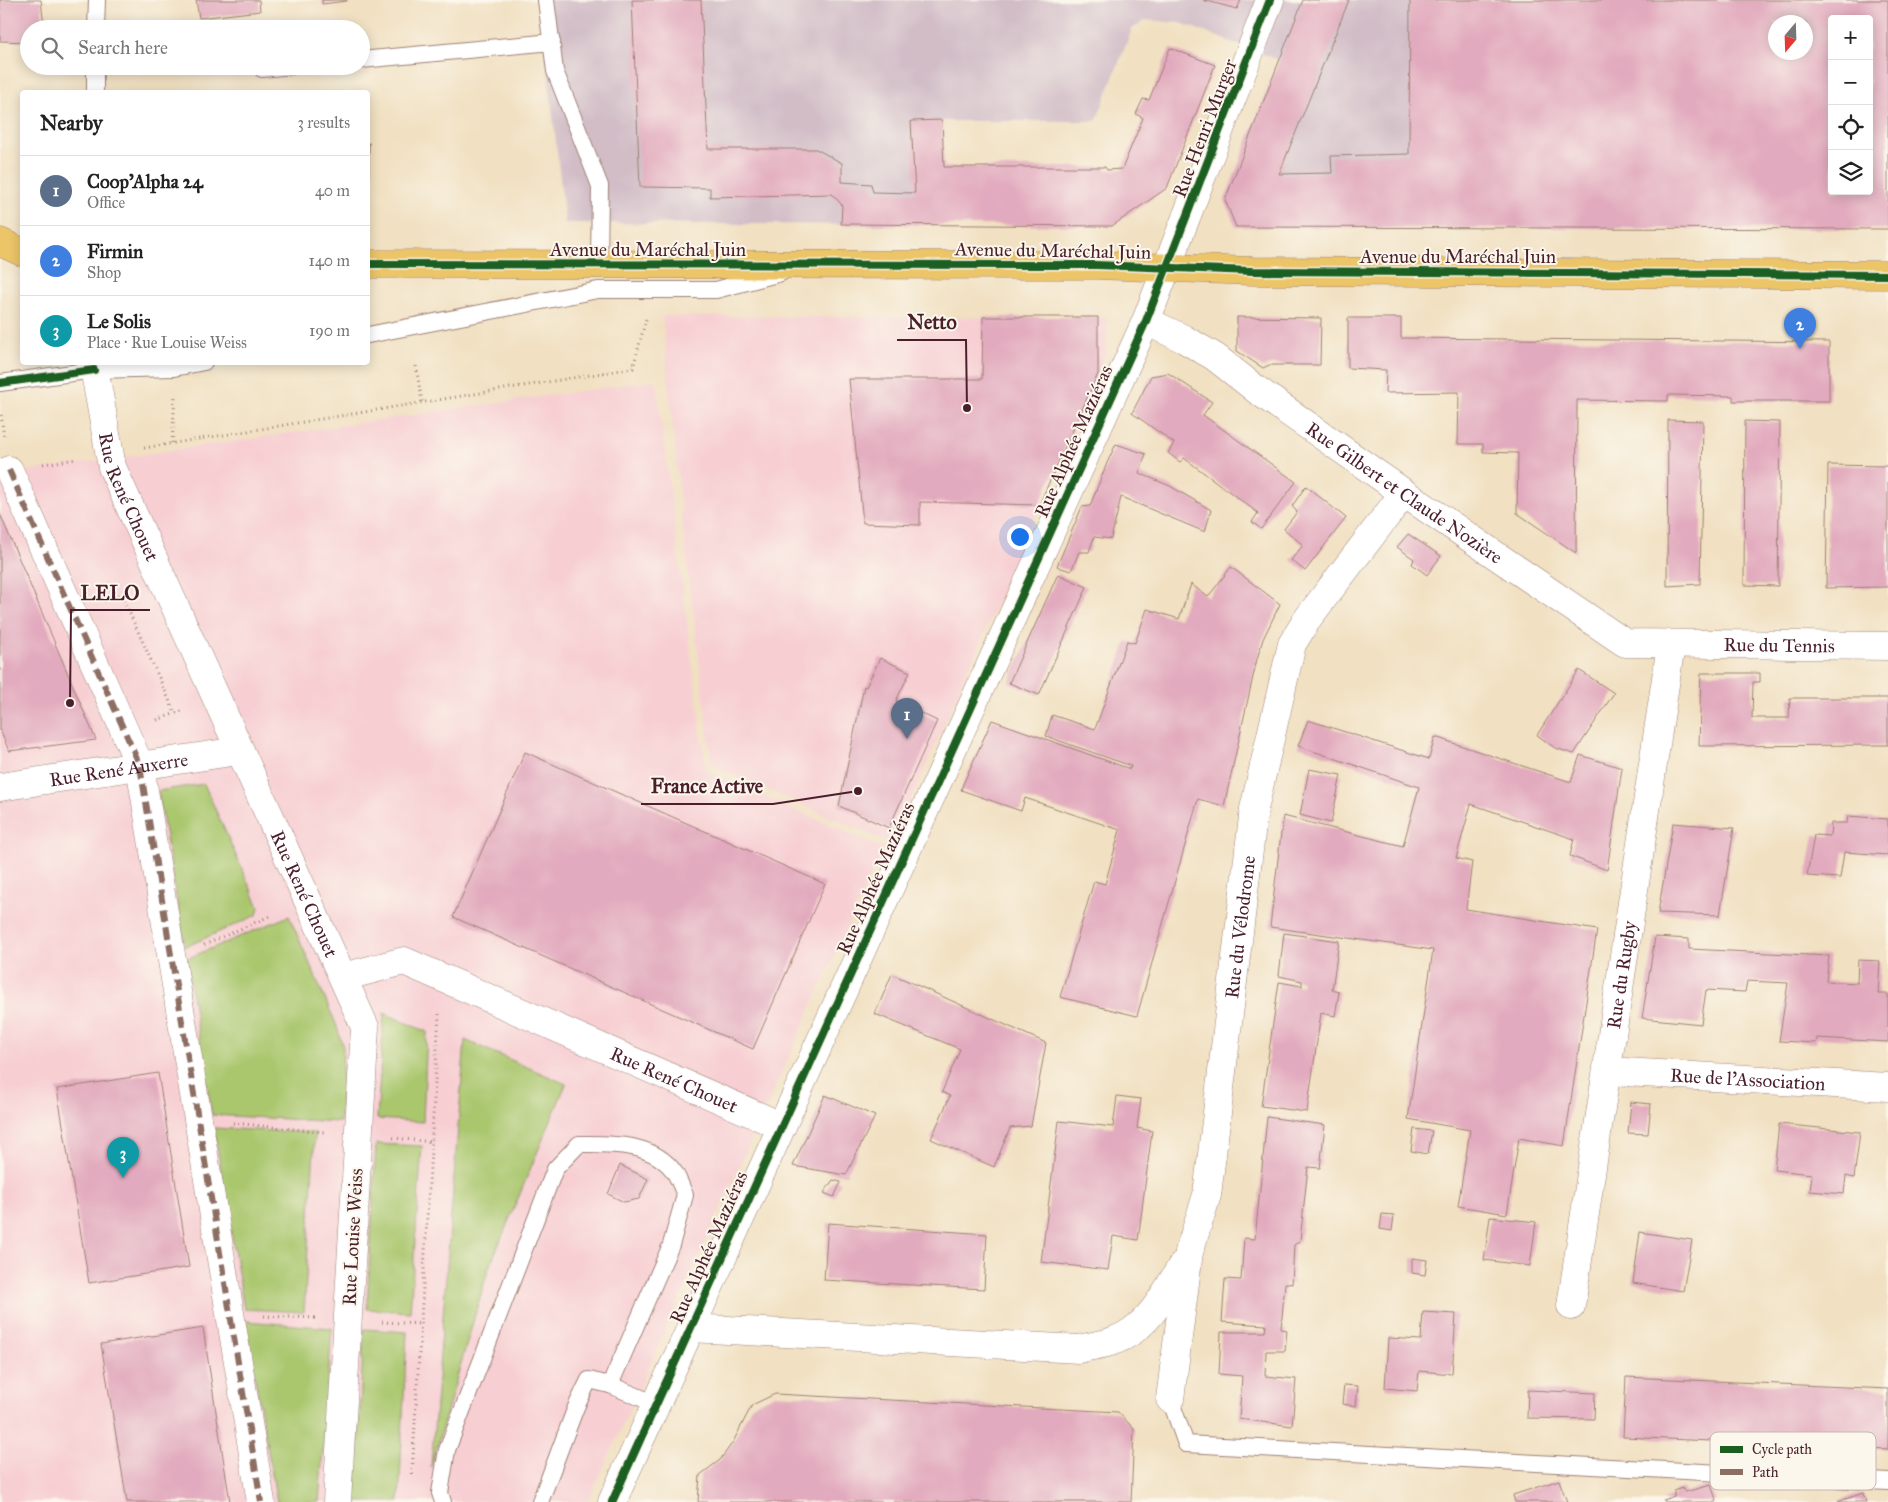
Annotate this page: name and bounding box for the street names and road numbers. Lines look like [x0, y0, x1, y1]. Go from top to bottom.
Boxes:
street label: Rue Henri Murger [1167, 55, 1243, 201]
street label: Avenue du Maréchal Juin [954, 237, 1151, 265]
street label: Avenue du Maréchal Juin [549, 238, 746, 262]
street label: Avenue du Maréchal Juin [1359, 245, 1556, 269]
street label: Rue Alphée Maziéras [1029, 361, 1117, 521]
street label: Rue Gilbert et Claude Nozière [1302, 417, 1507, 569]
street label: Rue René Chouet [94, 430, 164, 565]
street label: Rue du Tennis [1723, 633, 1835, 657]
street label: Rue René Auxerre [48, 748, 190, 791]
street label: Rue Alphée Maziéras [831, 798, 919, 958]
street label: Rue René Chouet [266, 827, 343, 961]
street label: Rue du Vélodrome [1220, 854, 1260, 1000]
street label: Rue du Rugby [1602, 918, 1641, 1031]
street label: Rue René Chouet [607, 1042, 742, 1118]
street label: Rue de l'Association [1669, 1064, 1826, 1095]
street label: Rue Alphée Maziéras [664, 1167, 752, 1327]
street label: Rue Louise Weiss [337, 1168, 368, 1306]

